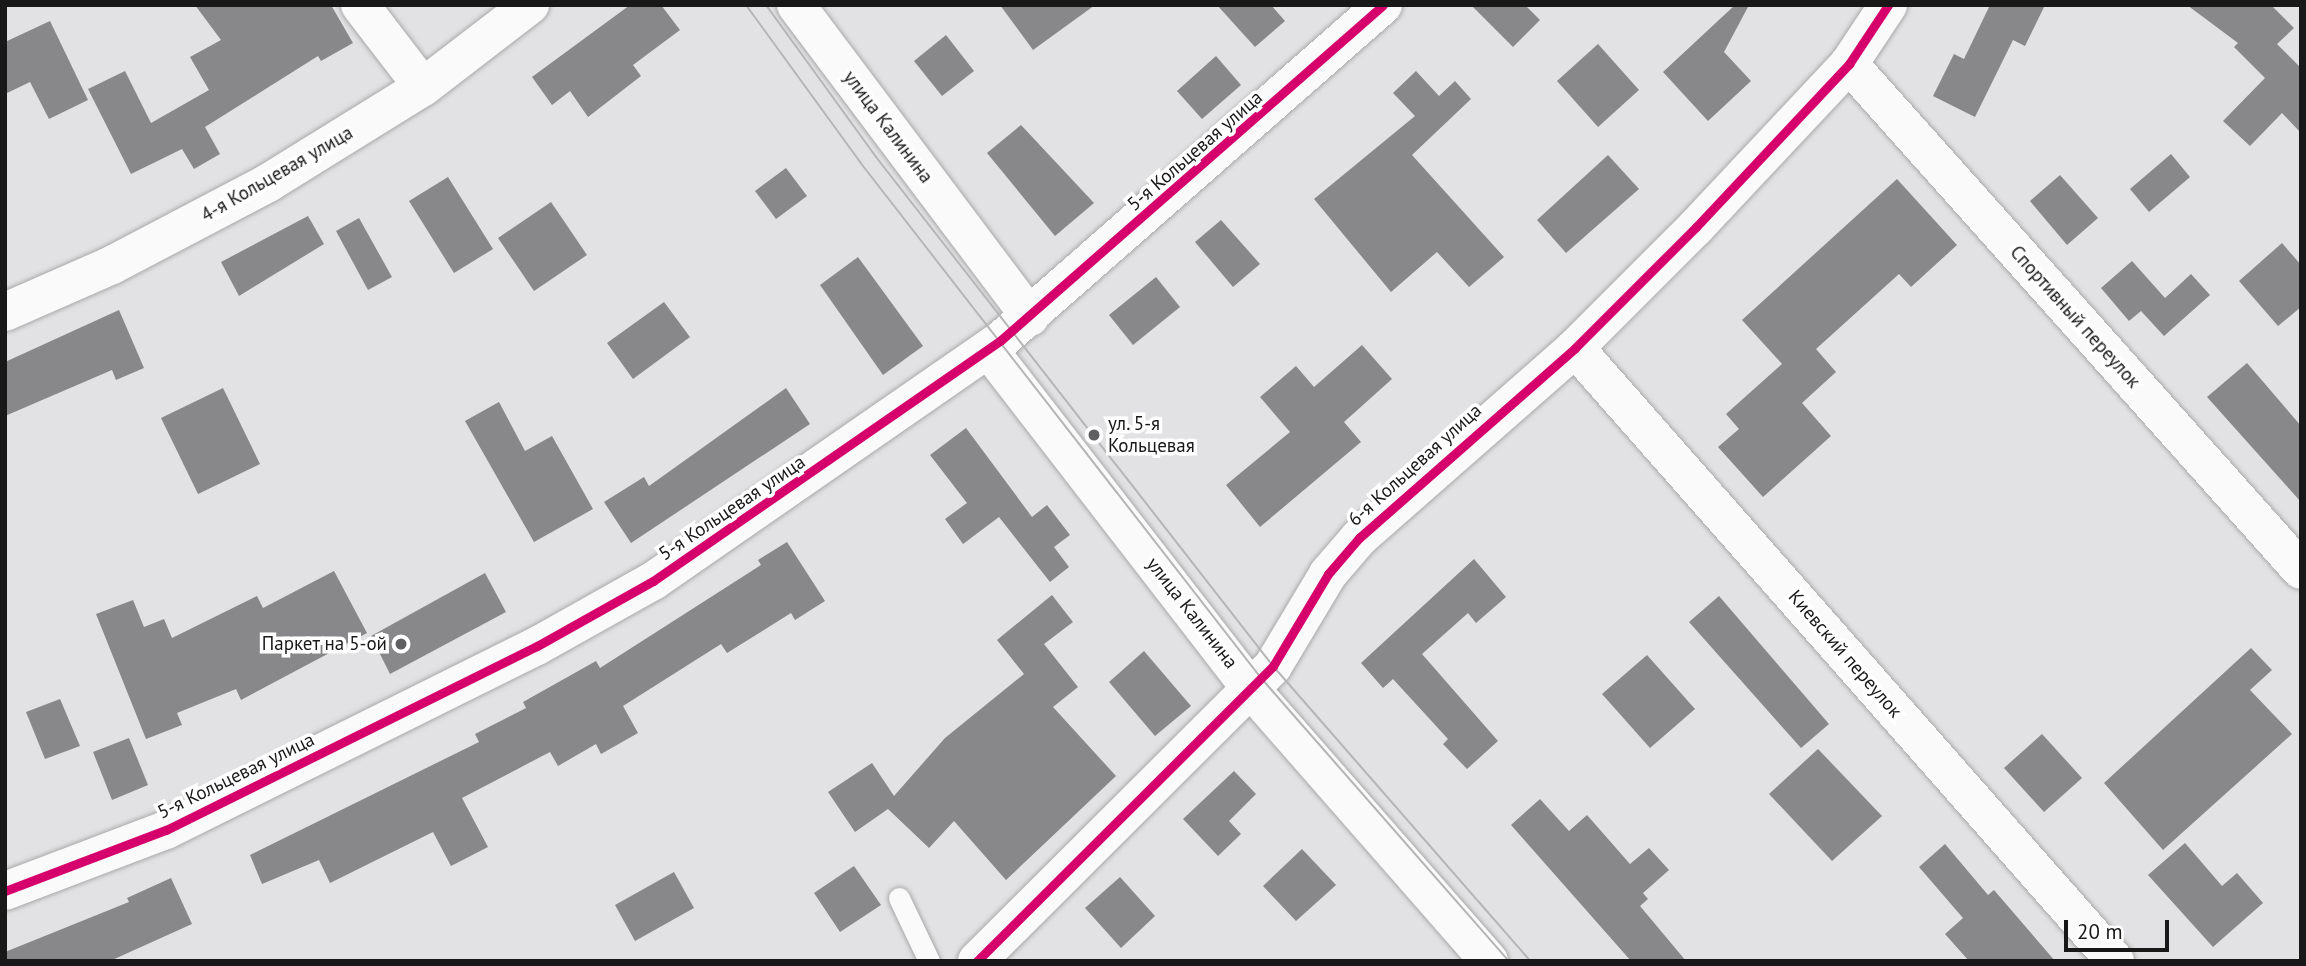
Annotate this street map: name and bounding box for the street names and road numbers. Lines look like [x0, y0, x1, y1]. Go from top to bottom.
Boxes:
street label: улица Калинина [838, 66, 938, 188]
street label: 5-я Кольцевая улица [1123, 86, 1267, 216]
street label: 4-я Кольцевая улица [197, 121, 357, 227]
street label: Спортивный переулок [2005, 241, 2145, 393]
street label: 6-я Кольцевая улица [1344, 399, 1486, 531]
street label: 5-я Кольцевая улица [655, 451, 809, 565]
street label: улица Калинина [1142, 553, 1242, 673]
street label: Киевский переулок [1783, 586, 1907, 722]
street label: 5-я Кольцевая улица [154, 728, 318, 824]

